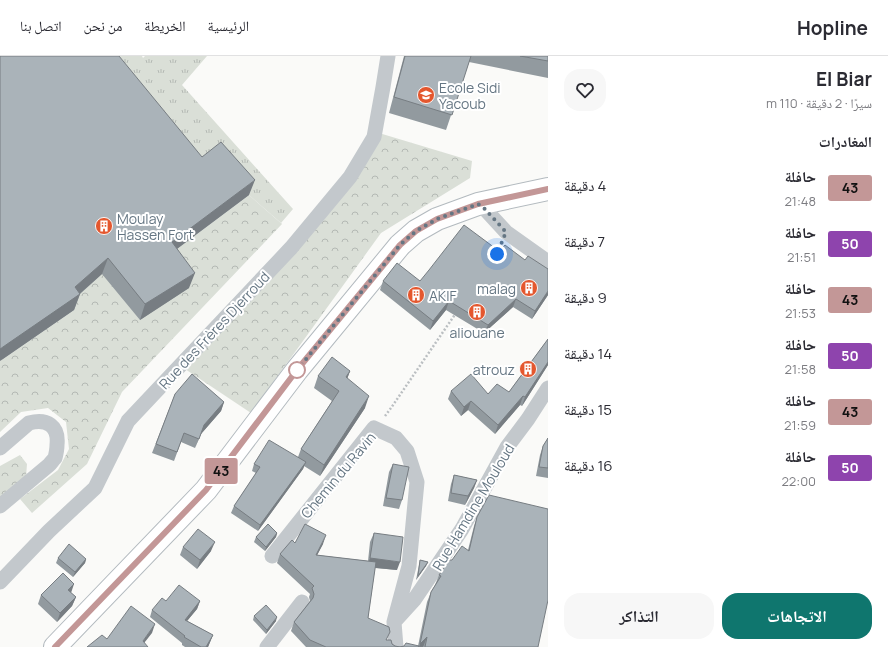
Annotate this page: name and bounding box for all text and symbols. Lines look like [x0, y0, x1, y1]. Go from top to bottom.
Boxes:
text: Hopline [797, 15, 868, 41]
text: اتصل بنا [20, 16, 62, 35]
text: من نحن [84, 16, 122, 35]
text: الخريطة [144, 16, 186, 35]
text: الرئيسية [208, 16, 249, 35]
text: El Biar [816, 66, 872, 92]
button: heart [564, 69, 606, 111]
place label: Ecole Sidi Yacoub [439, 78, 501, 113]
school or university icon: Ecole Sidi Yacoub [416, 85, 436, 105]
text: سيرًا · 2 دقيقة · 110 m [766, 94, 872, 112]
text: المغادرات [819, 131, 872, 152]
text: حافلة [785, 166, 816, 187]
text: 4 دقيقة [564, 175, 606, 196]
text: 43 [842, 178, 858, 197]
text: 21:48 [784, 192, 816, 210]
place label: Moulay Hassen Fort [117, 209, 194, 244]
building icon: Moulay Hassen Fort [94, 216, 114, 236]
text: حافلة [785, 222, 816, 243]
text: 7 دقيقة [564, 231, 605, 252]
text: 50 [841, 234, 859, 253]
your location [487, 244, 507, 264]
text: 21:51 [787, 248, 816, 266]
street label: Rue des Frères Djerroud [154, 267, 274, 393]
building icon: malag [519, 278, 539, 298]
text: حافلة [785, 278, 816, 299]
place label: malag [477, 279, 516, 298]
building icon: AKIF [406, 285, 426, 305]
place label: AKIF [429, 286, 457, 305]
text: 9 دقيقة [564, 287, 607, 308]
text: 43 [842, 290, 858, 309]
building icon: aliouane [467, 302, 487, 322]
text: 21:53 [785, 304, 816, 322]
place label: aliouane [449, 323, 505, 342]
text: حافلة [785, 334, 816, 355]
text: 14 دقيقة [564, 343, 612, 364]
text: 50 [841, 346, 859, 365]
building icon: atrouz [518, 359, 538, 379]
place label: atrouz [473, 360, 515, 379]
text: 21:58 [785, 360, 816, 378]
unlabelled marker [288, 361, 306, 379]
text: حافلة [785, 390, 816, 411]
text: 15 دقيقة [564, 399, 612, 420]
text: 43 [842, 402, 858, 421]
text: 21:59 [784, 416, 816, 434]
street label: Chemin du Ravin [296, 428, 380, 522]
street label: Rue Hamdine Mouloud [428, 440, 518, 574]
text: حافلة [785, 446, 816, 467]
text: 16 دقيقة [564, 455, 613, 476]
line badge: 43 [203, 458, 239, 484]
text: 50 [841, 458, 859, 477]
text: 43 [213, 461, 229, 480]
text: 22:00 [781, 472, 816, 490]
button: التذاكر [564, 593, 714, 639]
button: الاتجاهات [722, 593, 872, 639]

